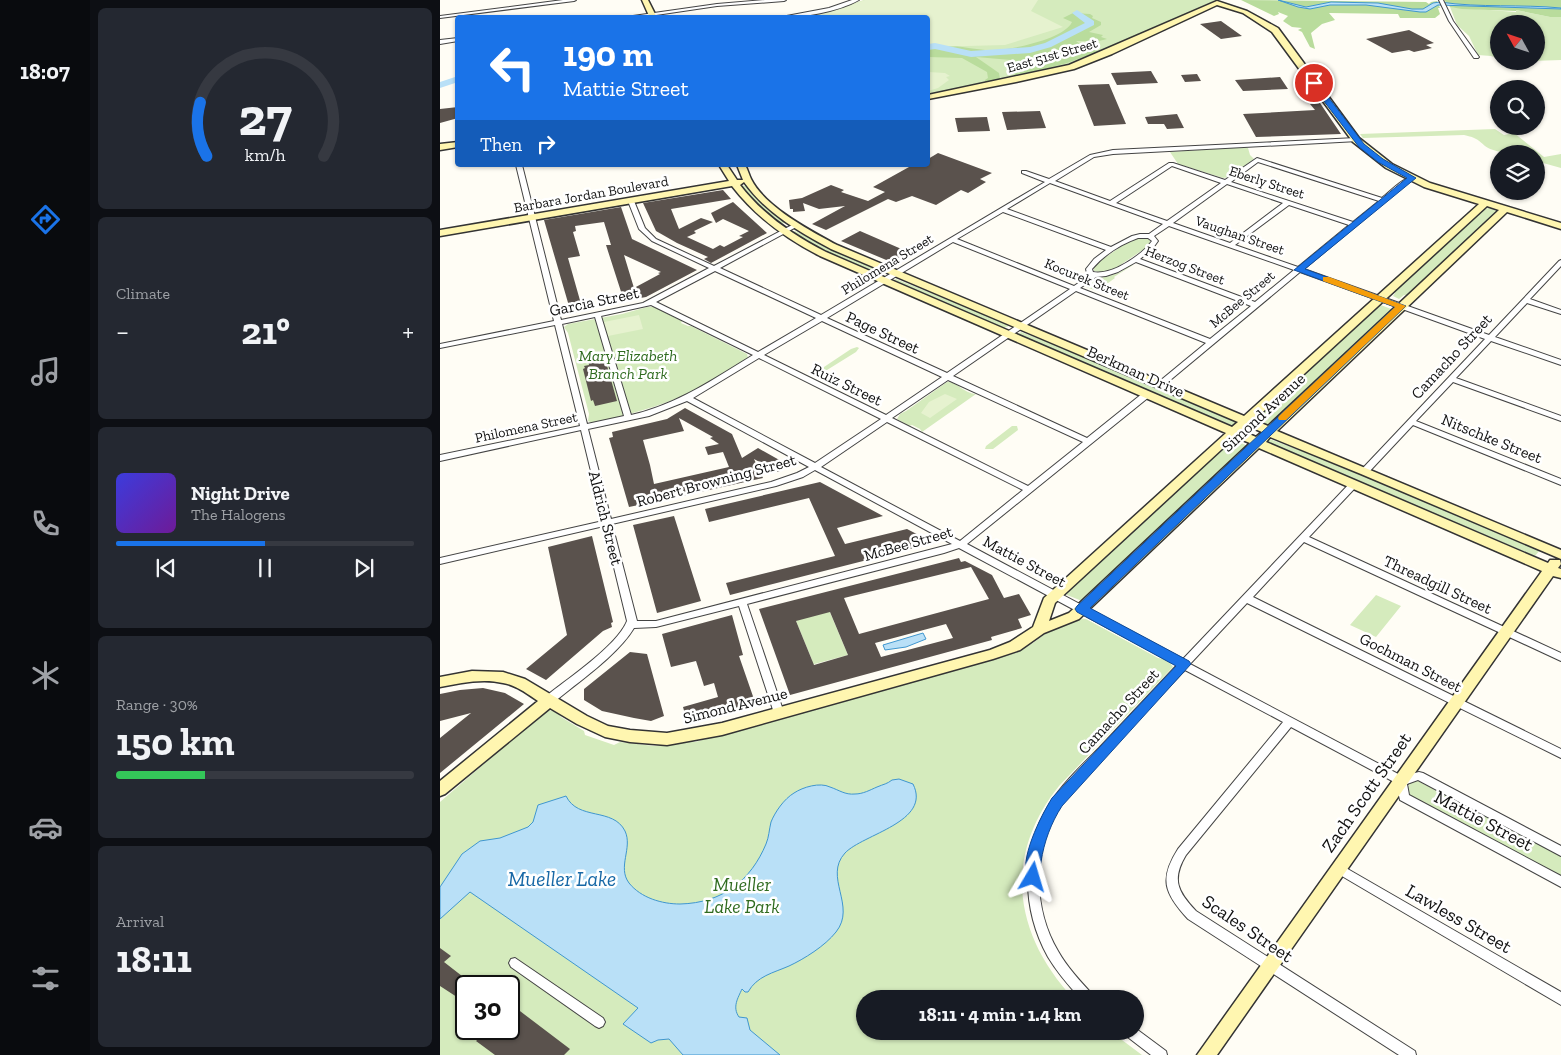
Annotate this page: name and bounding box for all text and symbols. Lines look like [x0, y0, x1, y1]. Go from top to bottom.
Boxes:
north arrow [1490, 15, 1545, 70]
map controls [1490, 15, 1545, 200]
text: 190 m [563, 33, 653, 75]
street label: East 51st Street [1005, 34, 1100, 77]
icon: left [480, 35, 545, 100]
text: 18:07 [20, 58, 70, 85]
pin [1293, 62, 1335, 104]
icon: arrive [1300, 69, 1328, 97]
text: Mattie Street [563, 75, 689, 102]
button: search [1490, 80, 1545, 135]
text: 27 [238, 86, 292, 148]
icon: right [532, 130, 560, 158]
text: Then [480, 133, 522, 156]
text: km/h [245, 144, 285, 166]
button: layers [1490, 145, 1545, 200]
street label: Eberly Street [1227, 162, 1308, 203]
street label: Barbara Jordan Boulevard [512, 172, 670, 216]
icon: directions [28, 202, 63, 237]
street label: Vaughan Street [1192, 212, 1287, 259]
street label: Philomena Street [838, 230, 937, 299]
street label: Herzog Street [1142, 242, 1228, 289]
street label: Kocurek Street [1042, 255, 1132, 305]
street label: McBee Street [1206, 267, 1279, 332]
street label: Garcia Street [548, 283, 641, 320]
text: Climate [116, 284, 170, 303]
street label: Page Street [843, 307, 923, 358]
text: 21° [241, 308, 290, 354]
street label: Camacho Street [1407, 310, 1496, 403]
text: − [116, 315, 129, 348]
text: + [402, 315, 414, 348]
street label: Berkman Drive [1084, 342, 1187, 401]
park label: Mary Elizabeth Branch Park [579, 346, 677, 383]
icon: music [28, 354, 63, 389]
street label: Ruiz Street [808, 359, 885, 410]
street label: Simond Avenue [1218, 369, 1309, 456]
street label: Philomena Street [473, 408, 580, 447]
street label: Nitschke Street [1439, 410, 1545, 467]
street label: Robert Browning Street [634, 450, 798, 511]
street label: Aldrich Street [585, 469, 626, 567]
text: Night Drive [191, 482, 290, 505]
text: The Halogens [191, 505, 286, 524]
icon: phone [28, 506, 63, 541]
street label: McBee Street [862, 522, 955, 565]
street label: Mattie Street [980, 532, 1070, 591]
street label: Threadgill Street [1381, 551, 1495, 618]
icon: previous [152, 554, 180, 582]
icon: pause [251, 554, 279, 582]
icon: next [350, 554, 378, 582]
street label: Gochman Street [1357, 629, 1465, 696]
icon: climate [28, 658, 63, 693]
street label: Camacho Street [1074, 665, 1163, 758]
street label: Simond Avenue [681, 683, 789, 728]
text: Range · 30% [116, 695, 198, 714]
text: 150 km [116, 719, 234, 765]
street label: Zach Scott Street [1317, 728, 1416, 857]
street label: Mattie Street [1430, 785, 1537, 856]
icon: car [28, 810, 63, 845]
position arrow [1006, 850, 1058, 902]
water label: Mueller Lake [508, 866, 616, 891]
park label: Mueller Lake Park [704, 873, 780, 918]
street label: Lawless Street [1402, 879, 1516, 958]
street label: Scales Street [1198, 890, 1298, 967]
text: Arrival [116, 912, 164, 931]
text: 18:11 [116, 936, 192, 982]
icon: filters [28, 961, 63, 996]
speed limit sign: 30 [455, 975, 520, 1040]
text: 18:11 · 4 min · 1.4 km [919, 1003, 1081, 1026]

